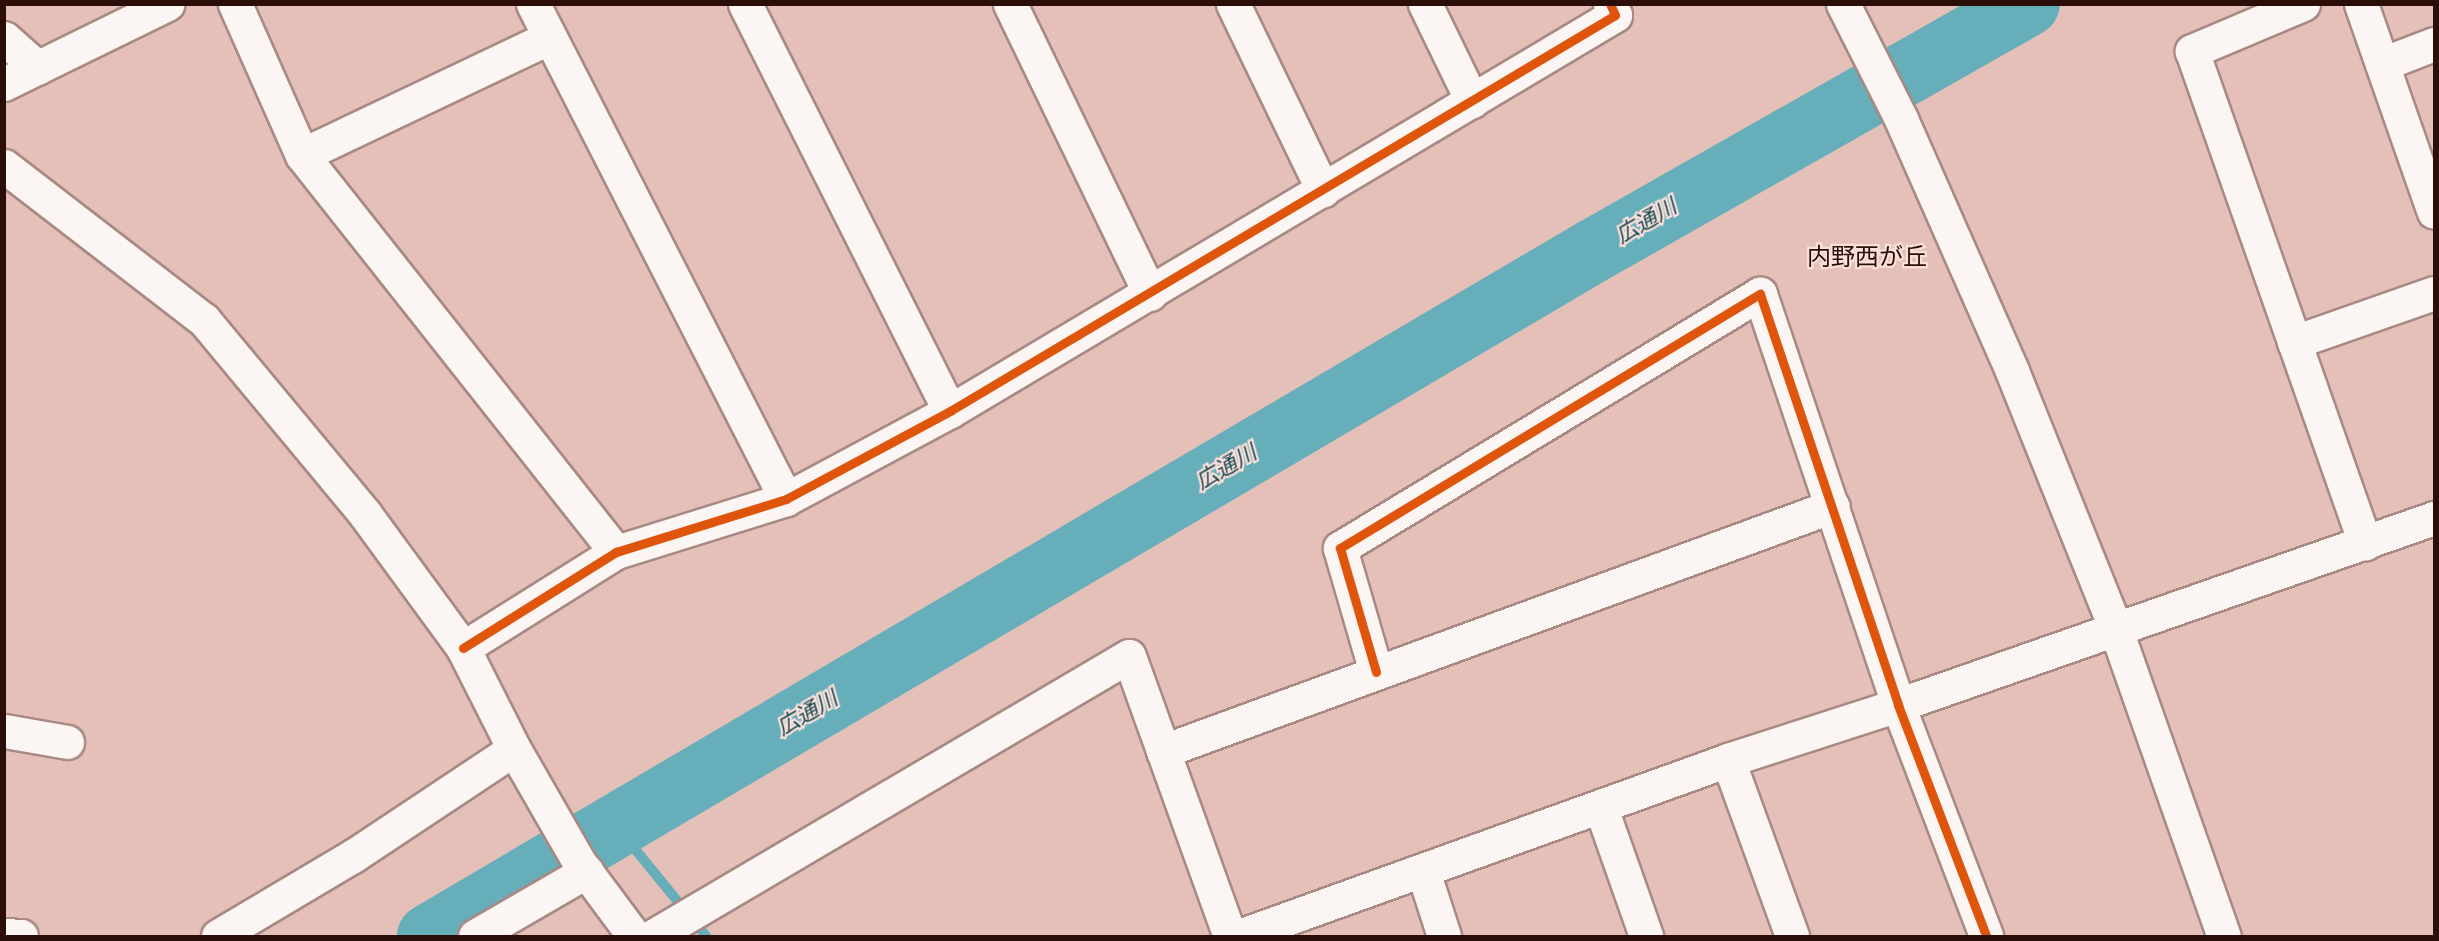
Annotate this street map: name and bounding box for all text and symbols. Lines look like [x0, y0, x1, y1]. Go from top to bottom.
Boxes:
water label: 広通川 [1611, 193, 1681, 249]
district label: 内野西が丘 [1807, 244, 1927, 272]
water label: 広通川 [1191, 439, 1261, 495]
water label: 広通川 [772, 685, 842, 741]

